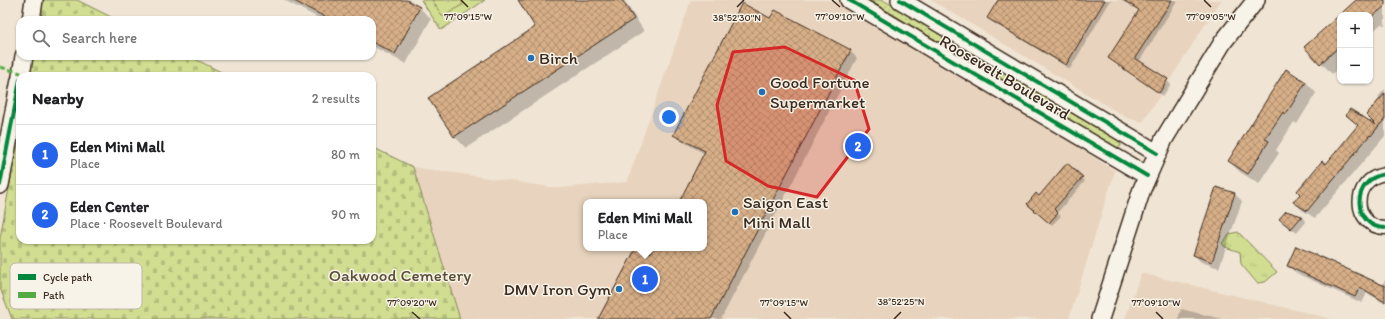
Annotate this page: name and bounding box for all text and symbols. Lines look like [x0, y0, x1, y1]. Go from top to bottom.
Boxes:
text: 77°09'15"W [444, 10, 493, 23]
text: 77°09'10"W [815, 10, 865, 23]
text: 77°09'05"W [1186, 10, 1236, 23]
text: 38°52'30"N [713, 11, 761, 24]
map controls [1337, 12, 1373, 84]
button: + [1337, 12, 1373, 48]
search box [16, 16, 376, 60]
icon: search [30, 27, 52, 49]
text: Search here [62, 29, 137, 47]
street label: Roosevelt Boulevard [936, 30, 1074, 124]
place label: Birch [539, 48, 578, 68]
button: − [1337, 48, 1373, 84]
marker: Birch [526, 53, 536, 63]
place label: Good Fortune Supermarket [770, 72, 870, 112]
marker: Good Fortune Supermarket [757, 87, 767, 97]
text: Nearby [32, 88, 84, 108]
text: 2 results [312, 91, 360, 106]
your location [659, 107, 679, 127]
pin: 2 [845, 131, 871, 161]
text: Eden Mini Mall [70, 138, 165, 156]
text: 1 [42, 147, 48, 162]
text: 80 m [331, 147, 360, 162]
text: Place [70, 156, 100, 171]
place label: Saigon East Mini Mall [743, 192, 828, 232]
text: Eden Center [70, 198, 149, 216]
popup [583, 199, 707, 251]
text: 2 [42, 207, 48, 222]
text: 90 m [331, 207, 360, 222]
marker: Saigon East Mini Mall [730, 207, 740, 217]
text: Eden Mini Mall [598, 209, 692, 227]
text: Place · Roosevelt Boulevard [70, 216, 222, 231]
text: Place [598, 227, 628, 242]
legend [10, 263, 142, 309]
pin: 1 [632, 264, 658, 294]
park label: Oakwood Cemetery [329, 265, 471, 285]
text: Cycle path [43, 271, 92, 284]
place label: DMV Iron Gym [503, 279, 611, 299]
marker: DMV Iron Gym [614, 284, 624, 294]
text: Path [43, 289, 65, 302]
text: 38°52'25"N [877, 295, 925, 308]
text: 77°09'20"W [387, 296, 437, 309]
text: 77°09'15"W [760, 296, 809, 309]
text: 77°09'10"W [1131, 296, 1181, 309]

